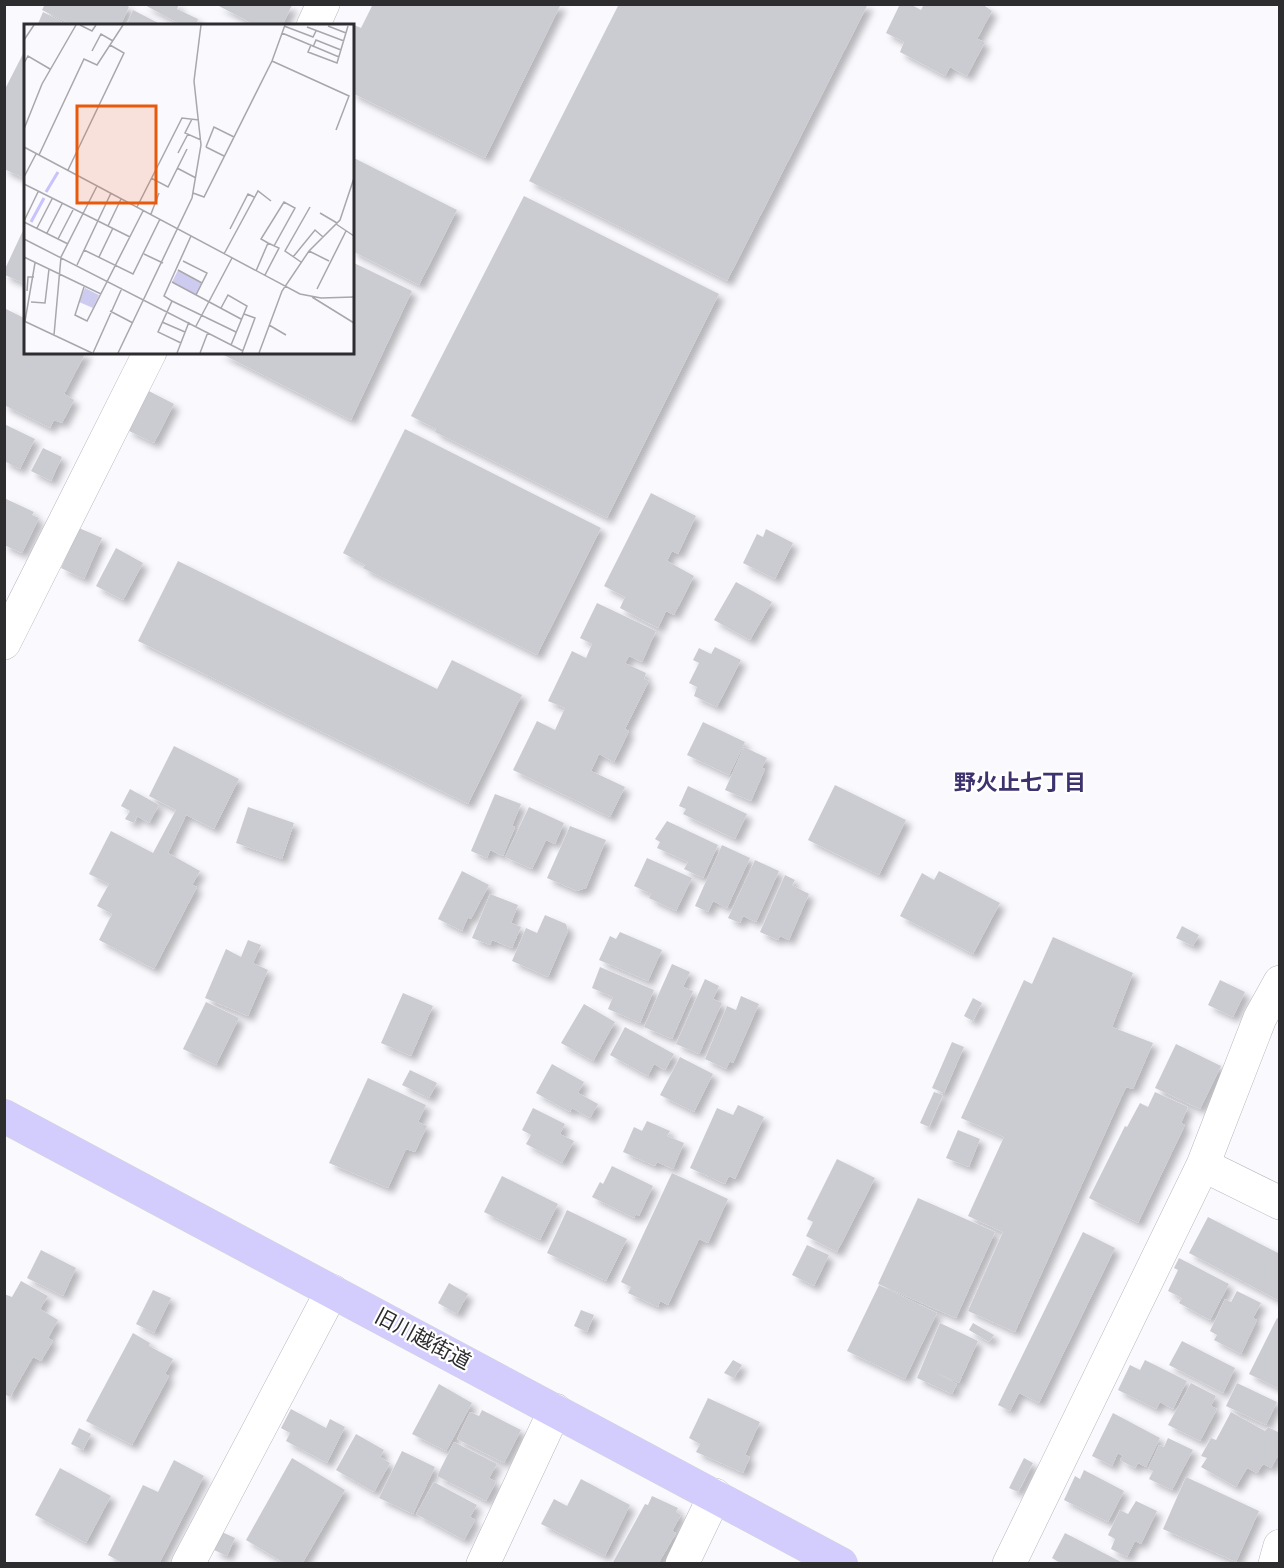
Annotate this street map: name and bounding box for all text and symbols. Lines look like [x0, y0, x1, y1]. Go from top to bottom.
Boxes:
inset map [24, 24, 354, 354]
district label: 野火止七丁目 [954, 767, 1086, 796]
street label: 旧川越街道 [371, 1301, 476, 1375]

